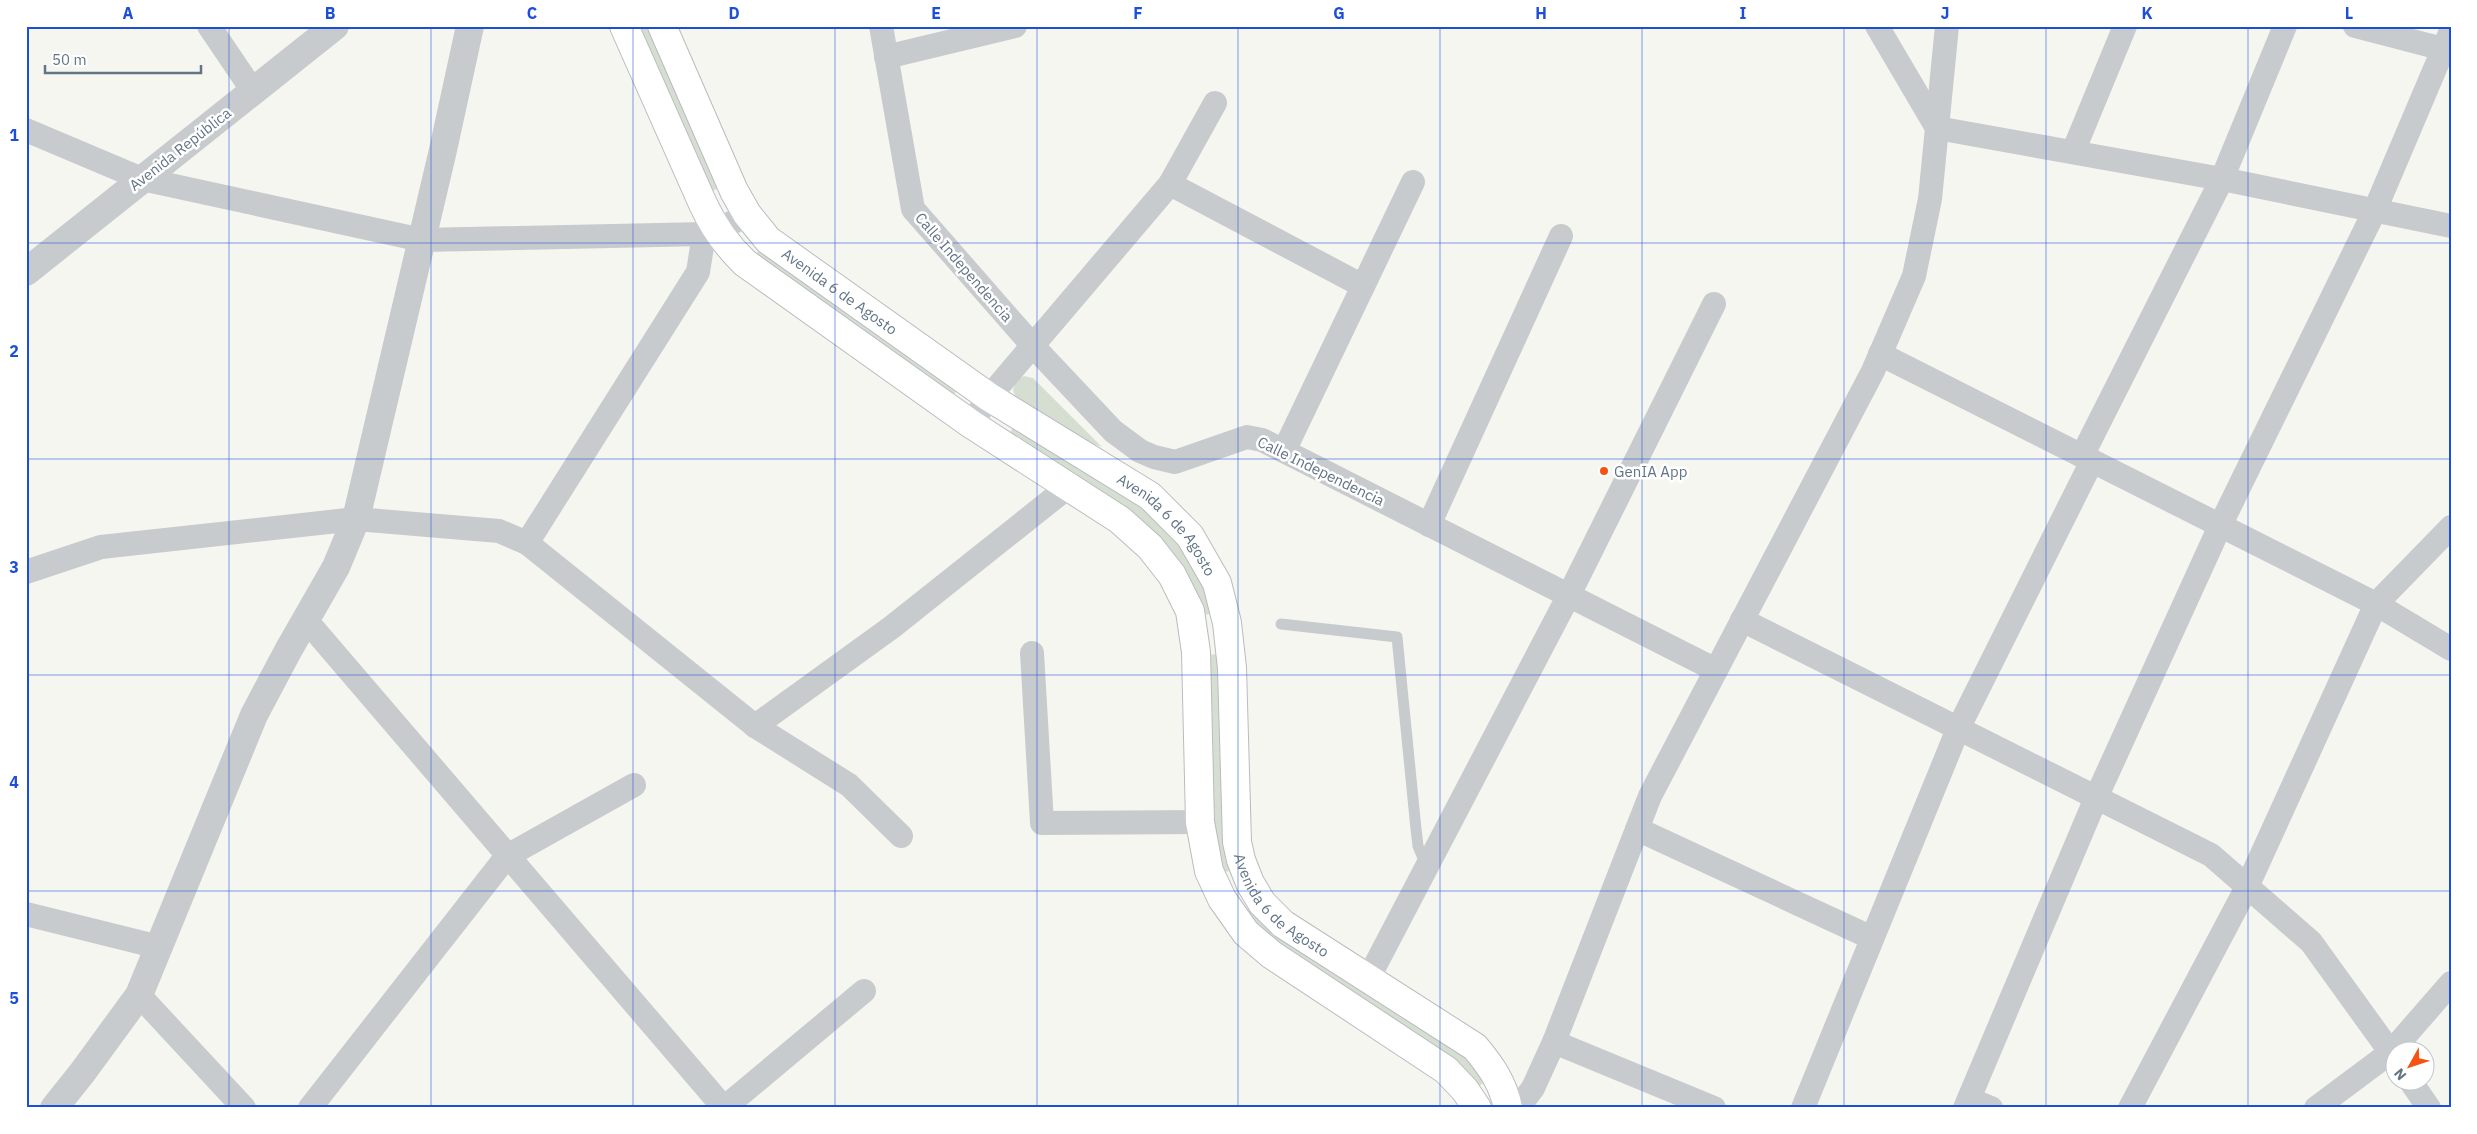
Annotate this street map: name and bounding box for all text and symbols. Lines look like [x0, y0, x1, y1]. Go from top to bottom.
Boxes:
text: A [123, 3, 134, 23]
text: B [325, 3, 336, 23]
text: C [527, 3, 537, 23]
text: D [728, 3, 740, 23]
text: E [931, 3, 941, 23]
text: F [1133, 3, 1143, 23]
text: G [1333, 3, 1345, 23]
text: H [1535, 3, 1547, 23]
text: I [1740, 3, 1747, 23]
text: J [1941, 3, 1949, 23]
text: K [2141, 3, 2153, 23]
text: L [2345, 3, 2353, 23]
scale bar [45, 42, 201, 74]
text: 50 m [52, 50, 87, 69]
street label: Avenida República [125, 103, 235, 195]
text: 1 [9, 125, 19, 145]
street label: Calle Independencia [911, 208, 1017, 326]
street label: Avenida 6 de Agosto [778, 244, 901, 339]
text: 2 [9, 341, 19, 361]
street label: Calle Independencia [1254, 432, 1388, 510]
place label: GenIA App [1614, 462, 1687, 481]
marker: GenIA App [1598, 465, 1610, 477]
street label: Avenida 6 de Agosto [1114, 469, 1220, 579]
text: 3 [9, 557, 19, 577]
text: 4 [9, 772, 19, 792]
street label: Avenida 6 de Agosto [1230, 852, 1333, 961]
text: 5 [9, 988, 19, 1008]
north arrow [2384, 1042, 2434, 1092]
text: N [2390, 1065, 2410, 1084]

